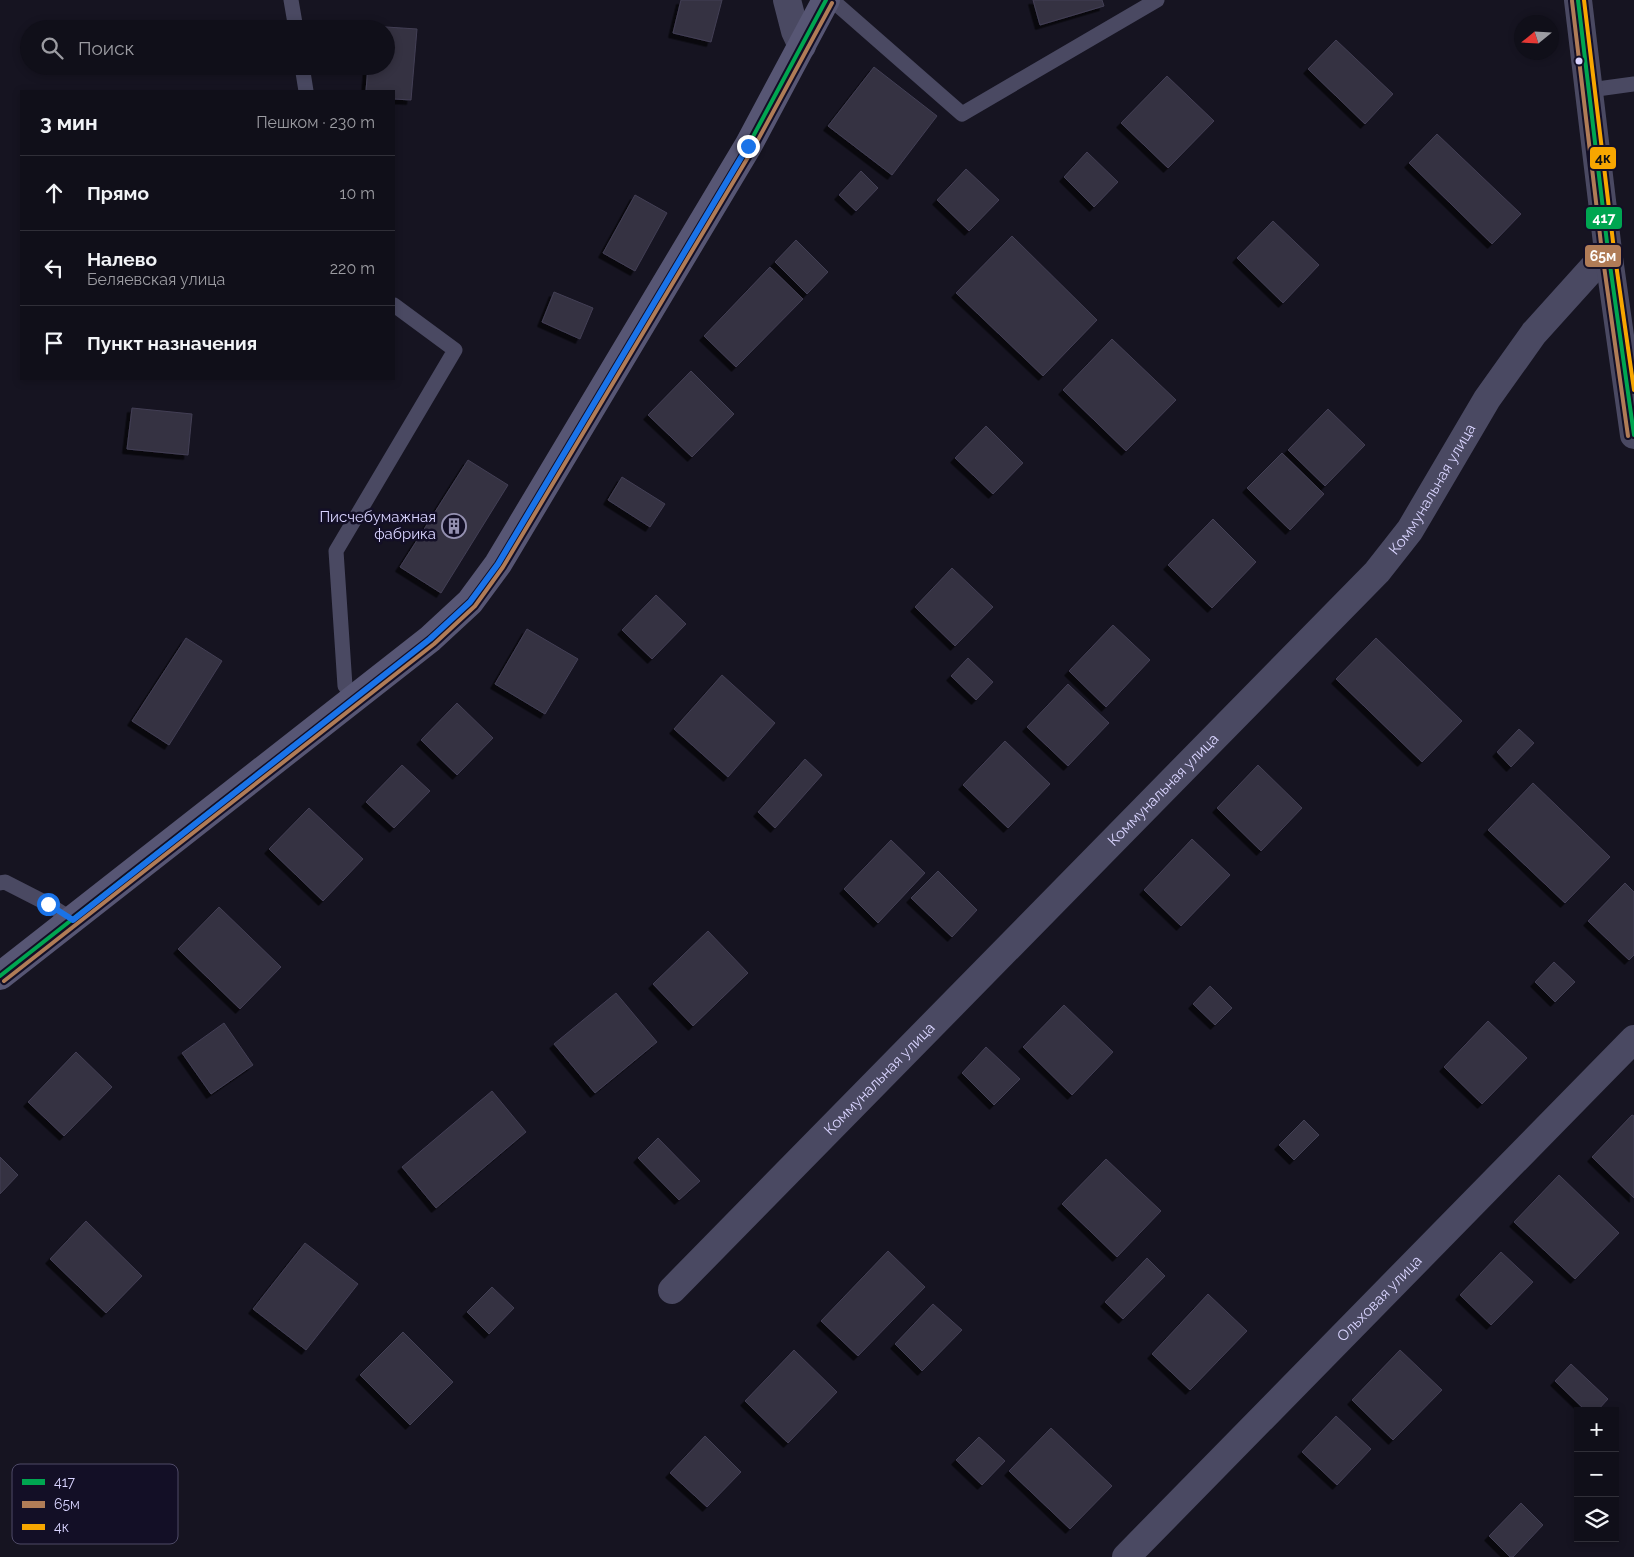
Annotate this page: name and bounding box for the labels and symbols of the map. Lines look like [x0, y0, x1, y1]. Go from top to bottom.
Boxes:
north arrow [1514, 15, 1559, 60]
unlabelled marker [1574, 56, 1584, 66]
route end [737, 135, 760, 158]
line badge: 4к [1589, 146, 1617, 170]
text: 4к [1595, 150, 1611, 166]
line badge: 417 [1585, 206, 1623, 230]
text: 417 [1593, 210, 1616, 226]
line badge: 65м [1584, 244, 1622, 268]
text: 65м [1590, 248, 1616, 264]
street label: Коммунальная улица [1385, 421, 1479, 558]
place label: Писчебумажная фабрика [319, 508, 436, 543]
building icon: Писчебумажная фабрика [441, 513, 467, 539]
street label: Коммунальная улица [1104, 730, 1222, 850]
route start [37, 893, 60, 916]
street label: Коммунальная улица [820, 1019, 939, 1139]
street label: Ольховая улица [1333, 1252, 1426, 1345]
legend [12, 1464, 178, 1544]
text: 417 [54, 1474, 76, 1490]
text: 65м [54, 1496, 80, 1512]
text: 4к [54, 1519, 69, 1535]

